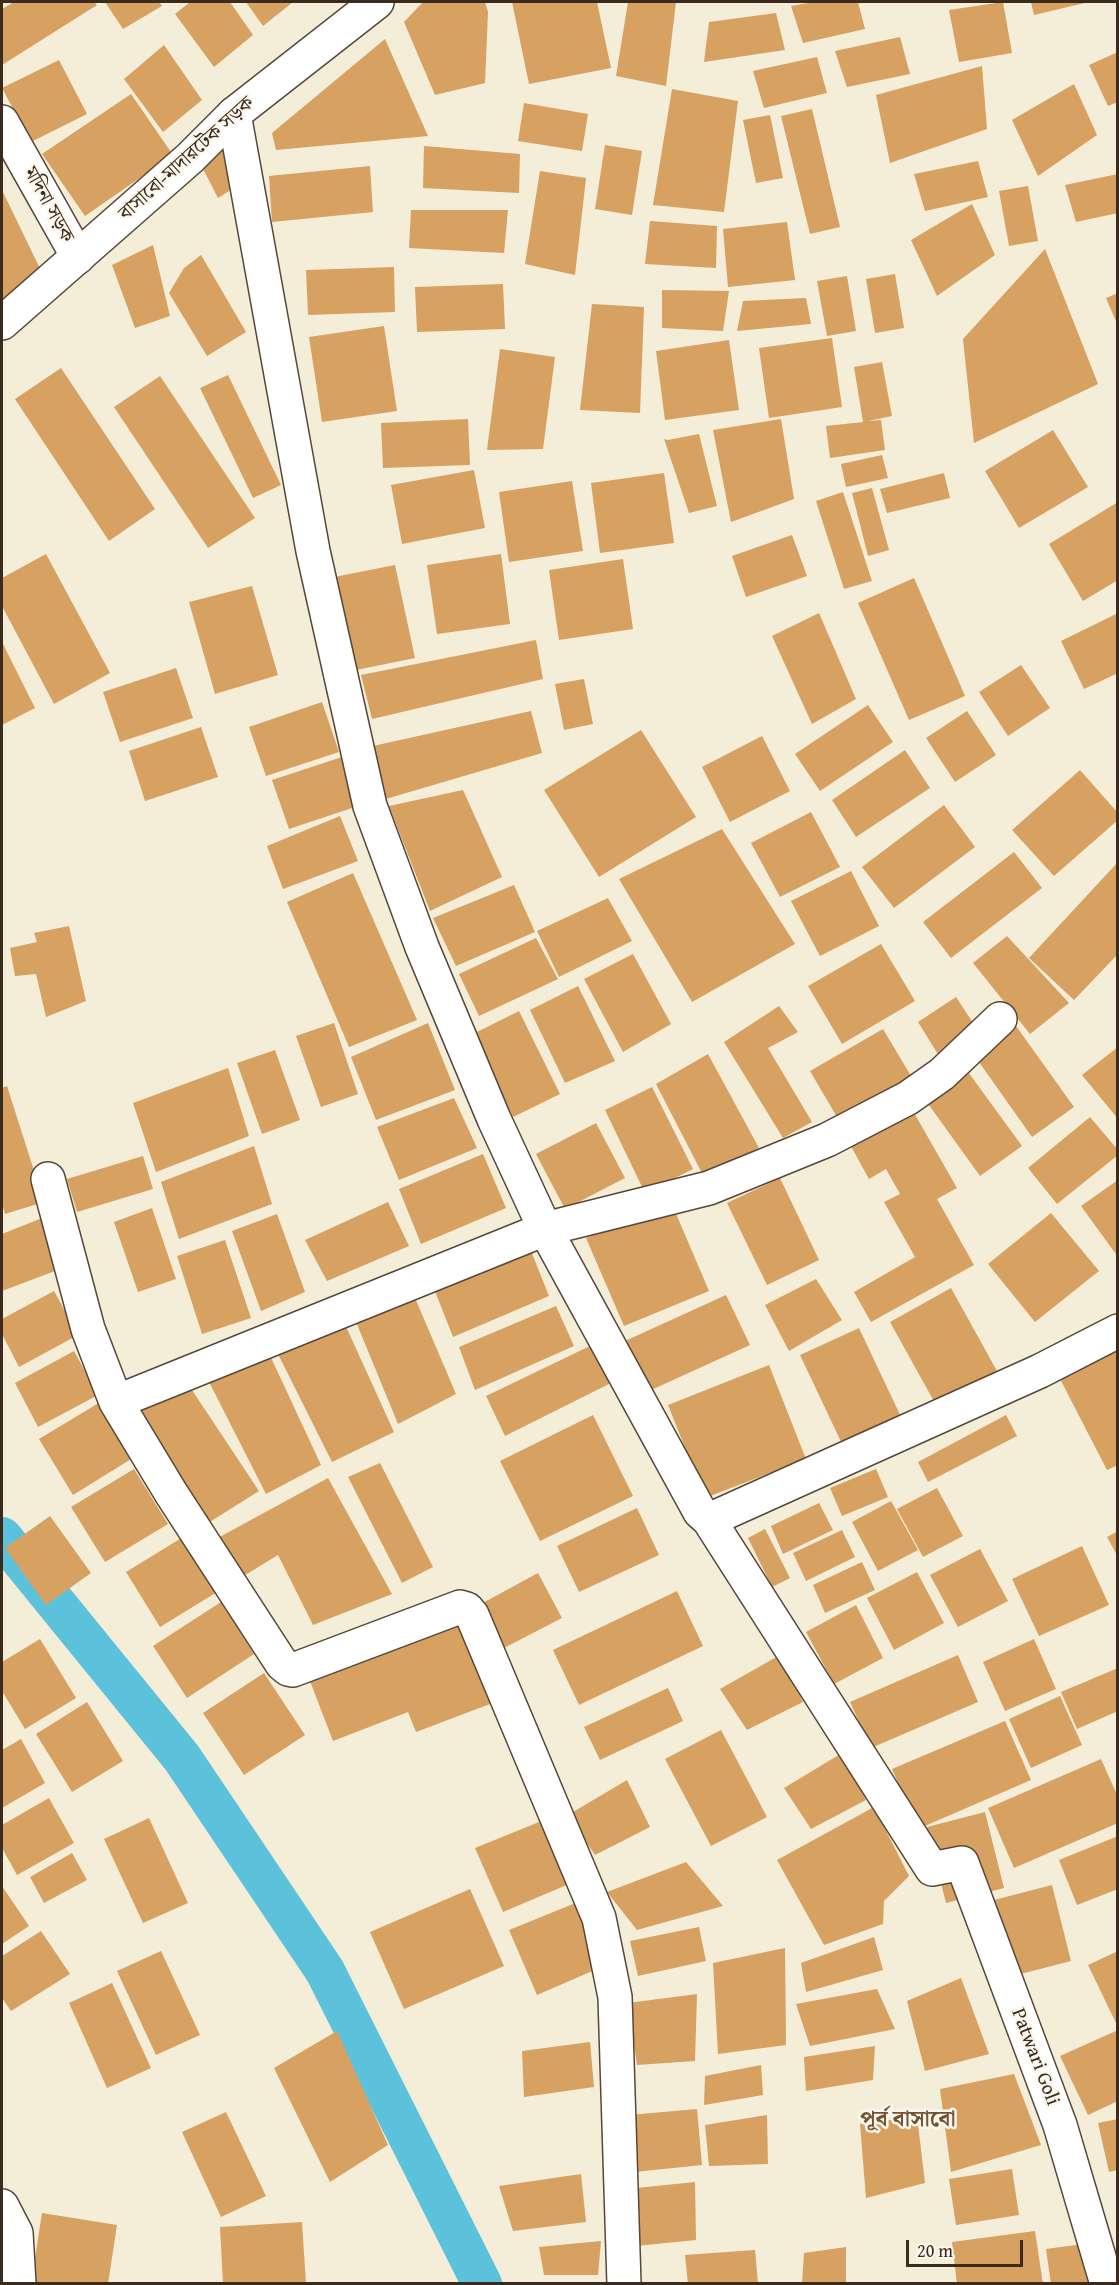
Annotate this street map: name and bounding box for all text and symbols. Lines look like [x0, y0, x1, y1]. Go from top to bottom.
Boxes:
street label: বাসাবো-মাদারটেক সড়ক [114, 92, 260, 226]
street label: মদিনা সড়ক [17, 163, 79, 247]
street label: Patwari Goli [1006, 2005, 1064, 2109]
district label: পূর্ব বাসাবো [860, 2107, 956, 2133]
scale bar [909, 2228, 1026, 2266]
text: 20 m [917, 2237, 953, 2264]

